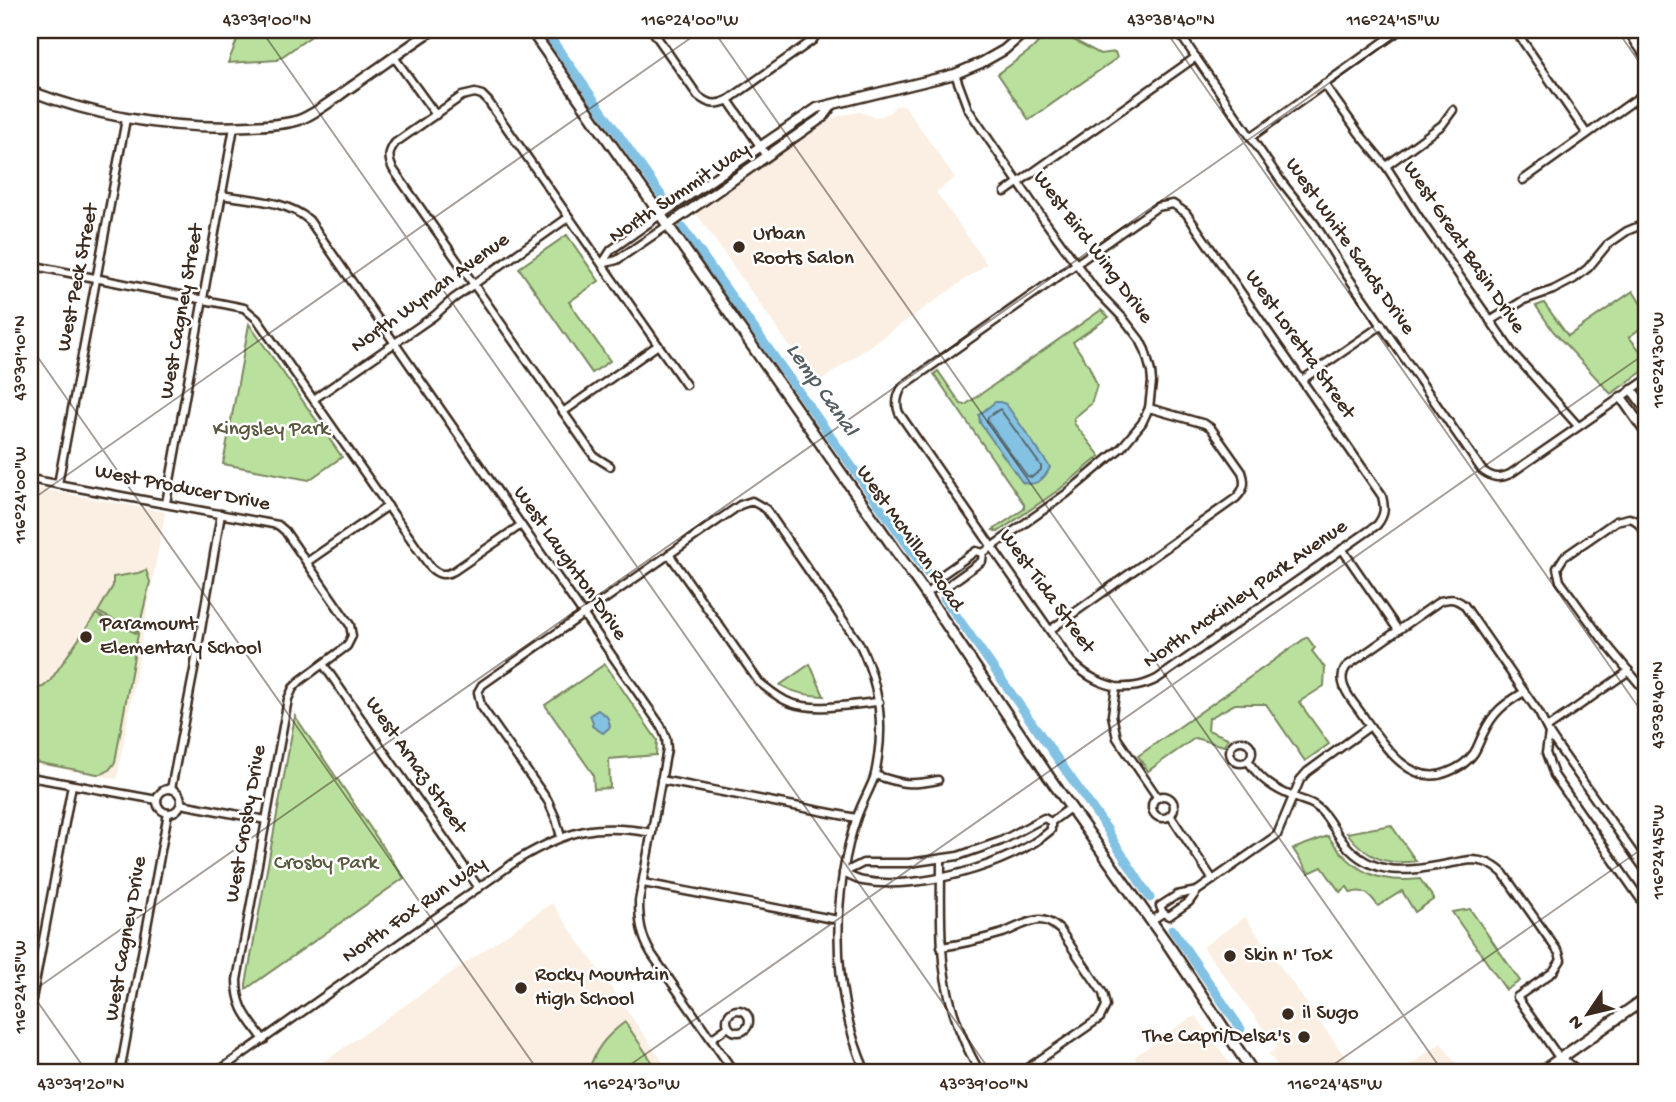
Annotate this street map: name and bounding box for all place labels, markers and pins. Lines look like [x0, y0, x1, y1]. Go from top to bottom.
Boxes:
place label: Urban Roots Salon [753, 223, 854, 272]
marker: Urban Roots Salon [731, 239, 747, 255]
place label: Paramount Elementary School [99, 613, 262, 662]
marker: Paramount Elementary School [78, 629, 94, 645]
place label: Skin n' Tox [1244, 944, 1333, 969]
marker: Skin n' Tox [1222, 948, 1238, 964]
place label: Rocky Mountain High School [535, 964, 669, 1013]
marker: Rocky Mountain High School [513, 980, 529, 996]
place label: il Sugo [1302, 1002, 1359, 1027]
marker: il Sugo [1280, 1006, 1296, 1022]
place label: The Capri/Delsa's [1142, 1025, 1291, 1050]
marker: The Capri/Delsa's [1296, 1029, 1312, 1045]

